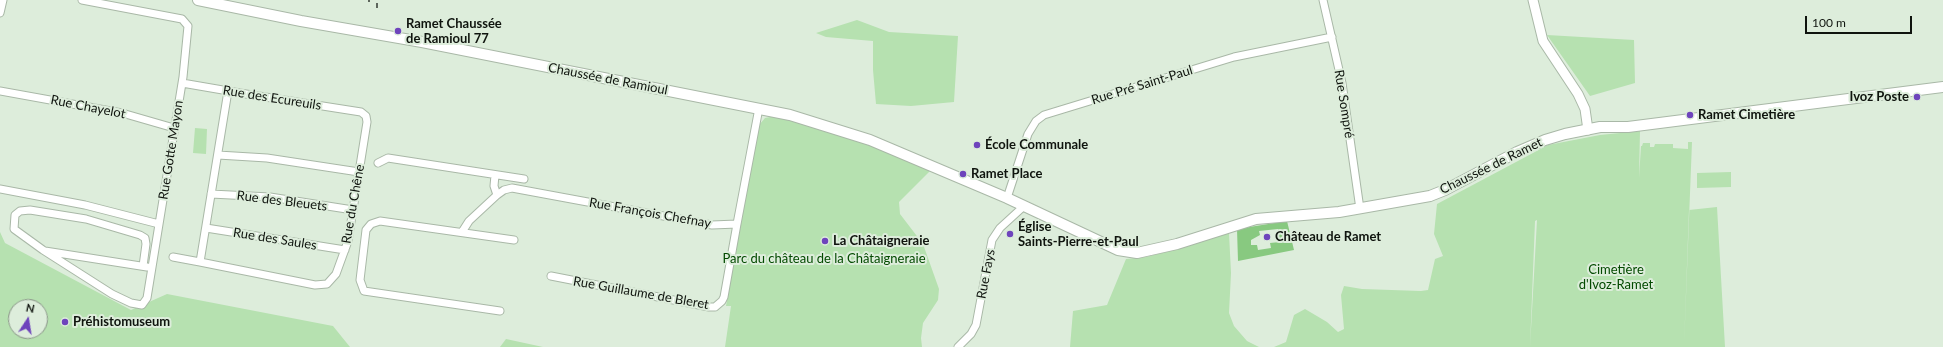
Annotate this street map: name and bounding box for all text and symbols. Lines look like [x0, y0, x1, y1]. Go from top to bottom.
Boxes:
scale bar [1807, 8, 1914, 34]
text: 100 m [1812, 15, 1846, 30]
place label: Ramet Chaussée de Ramioul 77 [406, 16, 502, 47]
marker: Ramet Chaussée de Ramioul 77 [393, 26, 403, 36]
street label: Chaussée de Ramioul [547, 60, 669, 98]
street label: Rue Pré Saint-Paul [1089, 62, 1195, 108]
street label: Rue Sompré [1331, 69, 1357, 139]
street label: Rue des Ecureuils [222, 83, 322, 113]
place label: Ivoz Poste [1849, 89, 1909, 105]
street label: Rue Chayelot [49, 92, 127, 122]
marker: Ivoz Poste [1912, 92, 1922, 102]
street label: Rue Gotte Mayon [155, 99, 187, 201]
place label: Ramet Cimetière [1698, 107, 1795, 123]
marker: Ramet Cimetière [1685, 110, 1695, 120]
street label: Chaussée de Ramet [1437, 134, 1545, 198]
place label: École Communale [985, 137, 1088, 153]
marker: École Communale [972, 140, 982, 150]
street label: Rue du Chêne [338, 163, 368, 245]
place label: Ramet Place [971, 166, 1043, 182]
marker: Ramet Place [958, 169, 968, 179]
street label: Rue des Bleuets [236, 188, 328, 214]
street label: Rue François Chefnay [588, 195, 712, 231]
place label: Église Saints-Pierre-et-Paul [1018, 219, 1139, 250]
street label: Rue des Saules [232, 225, 318, 253]
marker: Église Saints-Pierre-et-Paul [1005, 229, 1015, 239]
place label: Château de Ramet [1275, 229, 1381, 245]
marker: Château de Ramet [1262, 232, 1272, 242]
place label: La Châtaigneraie [833, 233, 929, 249]
marker: La Châtaigneraie [820, 236, 830, 246]
street label: Rue Fays [974, 248, 998, 300]
park label: Parc du château de la Châtaigneraie [722, 251, 926, 267]
park label: Cimetière d'Ivoz-Ramet [1579, 262, 1653, 293]
street label: Rue Guillaume de Bleret [572, 273, 710, 313]
north arrow [8, 299, 48, 339]
text: N [25, 301, 36, 315]
place label: Préhistomuseum [73, 314, 170, 330]
marker: Préhistomuseum [60, 317, 70, 327]

